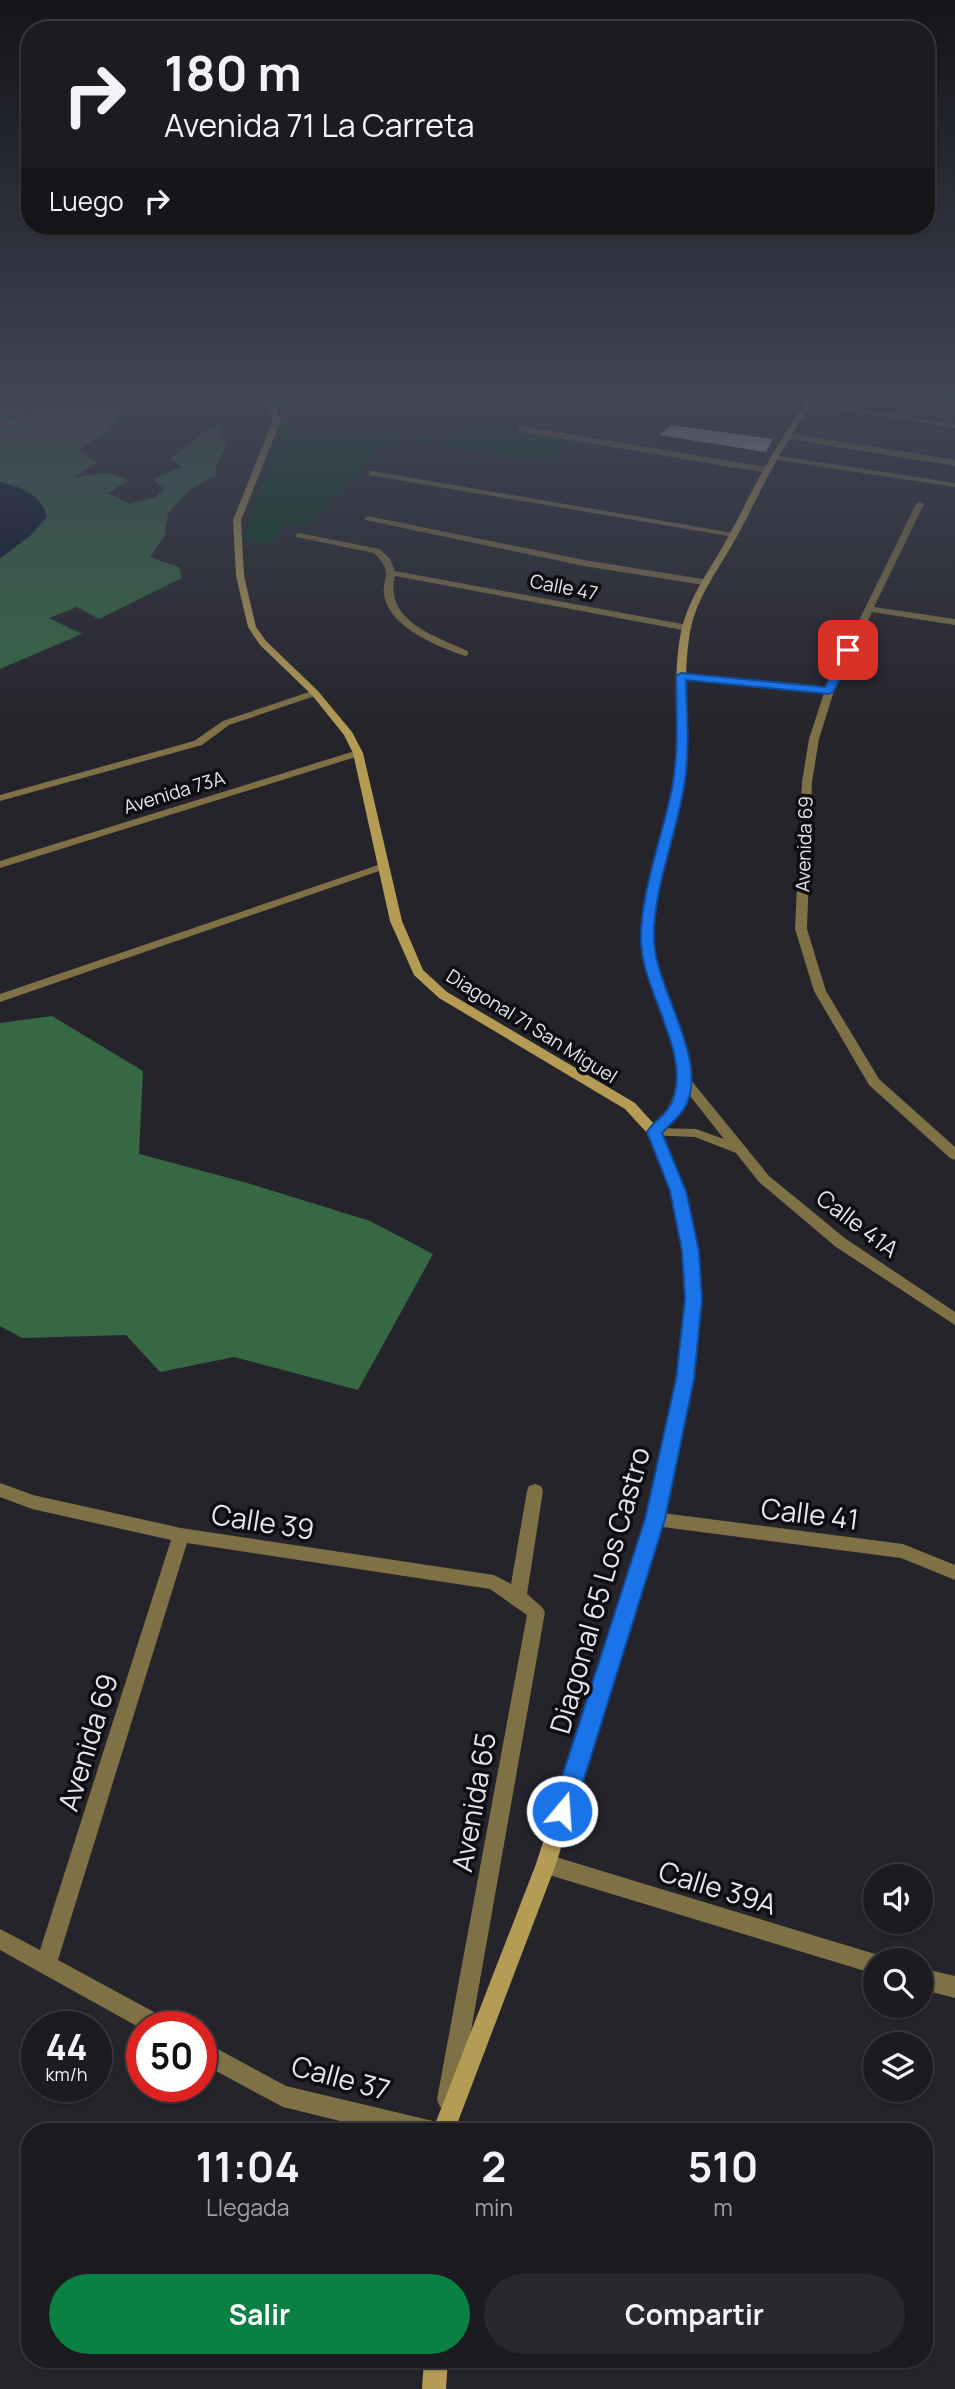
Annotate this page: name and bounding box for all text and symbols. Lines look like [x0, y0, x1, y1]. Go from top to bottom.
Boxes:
text: 180 m [164, 39, 302, 106]
icon: right [49, 49, 140, 140]
text: Avenida 71 La Carreta [164, 103, 475, 147]
icon: right [138, 182, 176, 220]
text: Luego [49, 183, 124, 219]
street label: Calle 47 [528, 568, 600, 606]
pin [818, 620, 878, 680]
icon: arrive [829, 631, 867, 669]
street label: Avenida 73A [120, 764, 228, 820]
street label: Avenida 69 [789, 796, 819, 892]
street label: Diagonal 71 San Miguel [442, 963, 622, 1089]
street label: Calle 41A [810, 1182, 906, 1265]
street label: Diagonal 65 Los Castro [540, 1442, 658, 1738]
street label: Calle 41 [759, 1488, 861, 1538]
street label: Calle 39 [209, 1494, 317, 1548]
street label: Avenida 69 [48, 1669, 126, 1815]
street label: Avenida 65 [442, 1729, 504, 1875]
position arrow [525, 1774, 599, 1848]
street label: Calle 39A [654, 1851, 782, 1923]
map controls [863, 1864, 933, 2102]
button: sound [863, 1864, 933, 1934]
button: search [863, 1948, 933, 2018]
speed limit sign: 50 [126, 2011, 217, 2102]
text: 44 [45, 2023, 88, 2071]
button: layers [863, 2032, 933, 2102]
street label: Calle 37 [288, 2046, 394, 2108]
text: km/h [46, 2062, 87, 2086]
text: 11:04 [196, 2137, 300, 2195]
text: 2 [481, 2137, 506, 2195]
text: 510 [688, 2137, 758, 2195]
text: Llegada [206, 2191, 289, 2223]
text: min [475, 2191, 513, 2223]
text: m [713, 2191, 733, 2223]
button: Salir [49, 2274, 470, 2354]
button: Compartir [484, 2274, 905, 2354]

